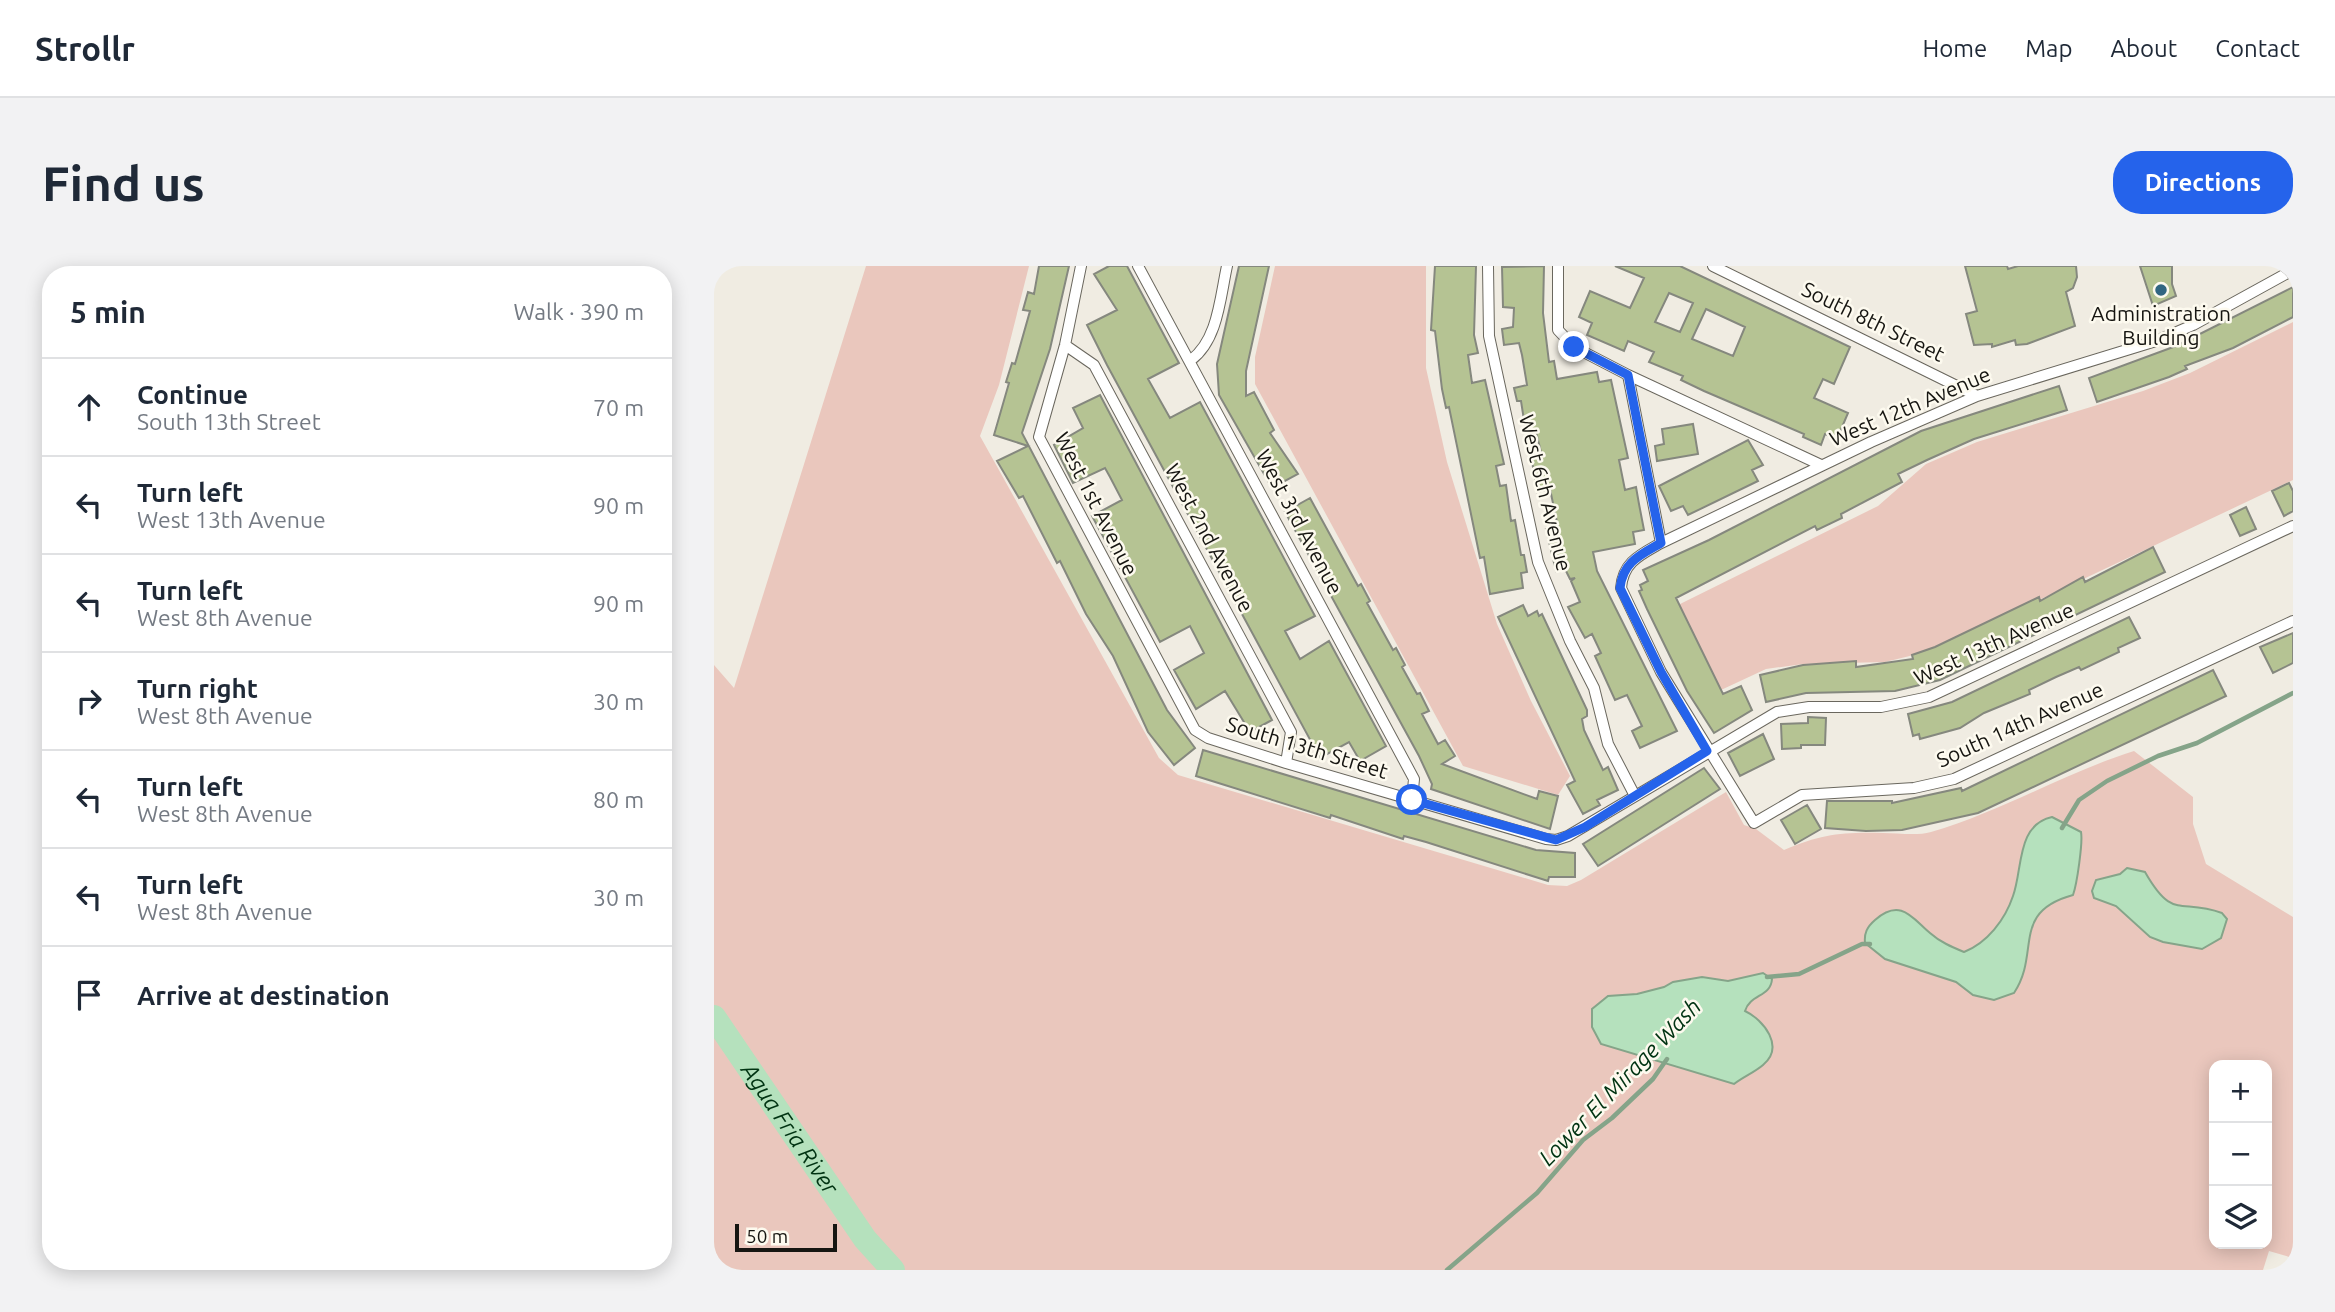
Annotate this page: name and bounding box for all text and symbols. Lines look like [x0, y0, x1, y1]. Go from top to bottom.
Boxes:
text: Strollr [35, 30, 135, 67]
text: Home [1922, 35, 1987, 62]
text: Map [2025, 35, 2072, 62]
text: About [2110, 35, 2177, 62]
text: Contact [2215, 35, 2300, 62]
button: Directions [2113, 151, 2293, 214]
text: Find us [42, 155, 205, 210]
street label: South 8th Street [1798, 276, 1949, 366]
marker: Administration Building [2153, 282, 2169, 298]
text: 5 min [70, 295, 146, 329]
text: Walk · 390 m [513, 299, 644, 324]
place label: Administration Building [2091, 301, 2231, 349]
route end [1558, 331, 1589, 362]
street label: West 12th Avenue [1826, 361, 1994, 451]
text: Continue [137, 380, 248, 409]
icon: ahead [70, 388, 108, 426]
text: 70 m [593, 395, 644, 420]
text: South 13th Street [137, 409, 321, 434]
street label: West 6th Avenue [1515, 412, 1577, 574]
street label: West 1st Avenue [1050, 428, 1143, 579]
street label: West 3rd Avenue [1252, 445, 1348, 598]
street label: West 2nd Avenue [1161, 459, 1259, 616]
text: Turn left [137, 478, 243, 507]
icon: left [70, 486, 108, 524]
text: 90 m [593, 493, 644, 518]
text: West 13th Avenue [137, 507, 326, 532]
text: Turn left [137, 576, 243, 605]
icon: left [70, 584, 108, 622]
text: 90 m [593, 591, 644, 616]
street label: West 13th Avenue [1910, 597, 2077, 689]
text: West 8th Avenue [137, 605, 313, 630]
text: Turn right [137, 674, 258, 703]
street label: South 14th Avenue [1933, 677, 2107, 772]
icon: right [70, 682, 108, 720]
text: 30 m [593, 689, 644, 714]
text: West 8th Avenue [137, 703, 313, 728]
street label: South 13th Street [1224, 711, 1391, 783]
text: Turn left [137, 772, 243, 801]
icon: left [70, 780, 108, 818]
route start [1396, 784, 1427, 815]
text: 80 m [593, 787, 644, 812]
text: West 8th Avenue [137, 801, 313, 826]
text: Turn left [137, 870, 243, 899]
icon: left [70, 878, 108, 916]
text: 30 m [593, 885, 644, 910]
text: West 8th Avenue [137, 899, 313, 924]
icon: arrive [70, 976, 108, 1014]
text: Arrive at destination [137, 981, 390, 1010]
water label: Lower El Mirage Wash [1534, 993, 1706, 1170]
water label: Agua Fria River [736, 1057, 844, 1200]
map controls [2209, 1060, 2272, 1249]
button: + [2209, 1060, 2272, 1123]
button: − [2209, 1123, 2272, 1186]
button: layers [2209, 1186, 2272, 1249]
scale bar [735, 1221, 836, 1253]
text: 50 m [746, 1225, 788, 1247]

